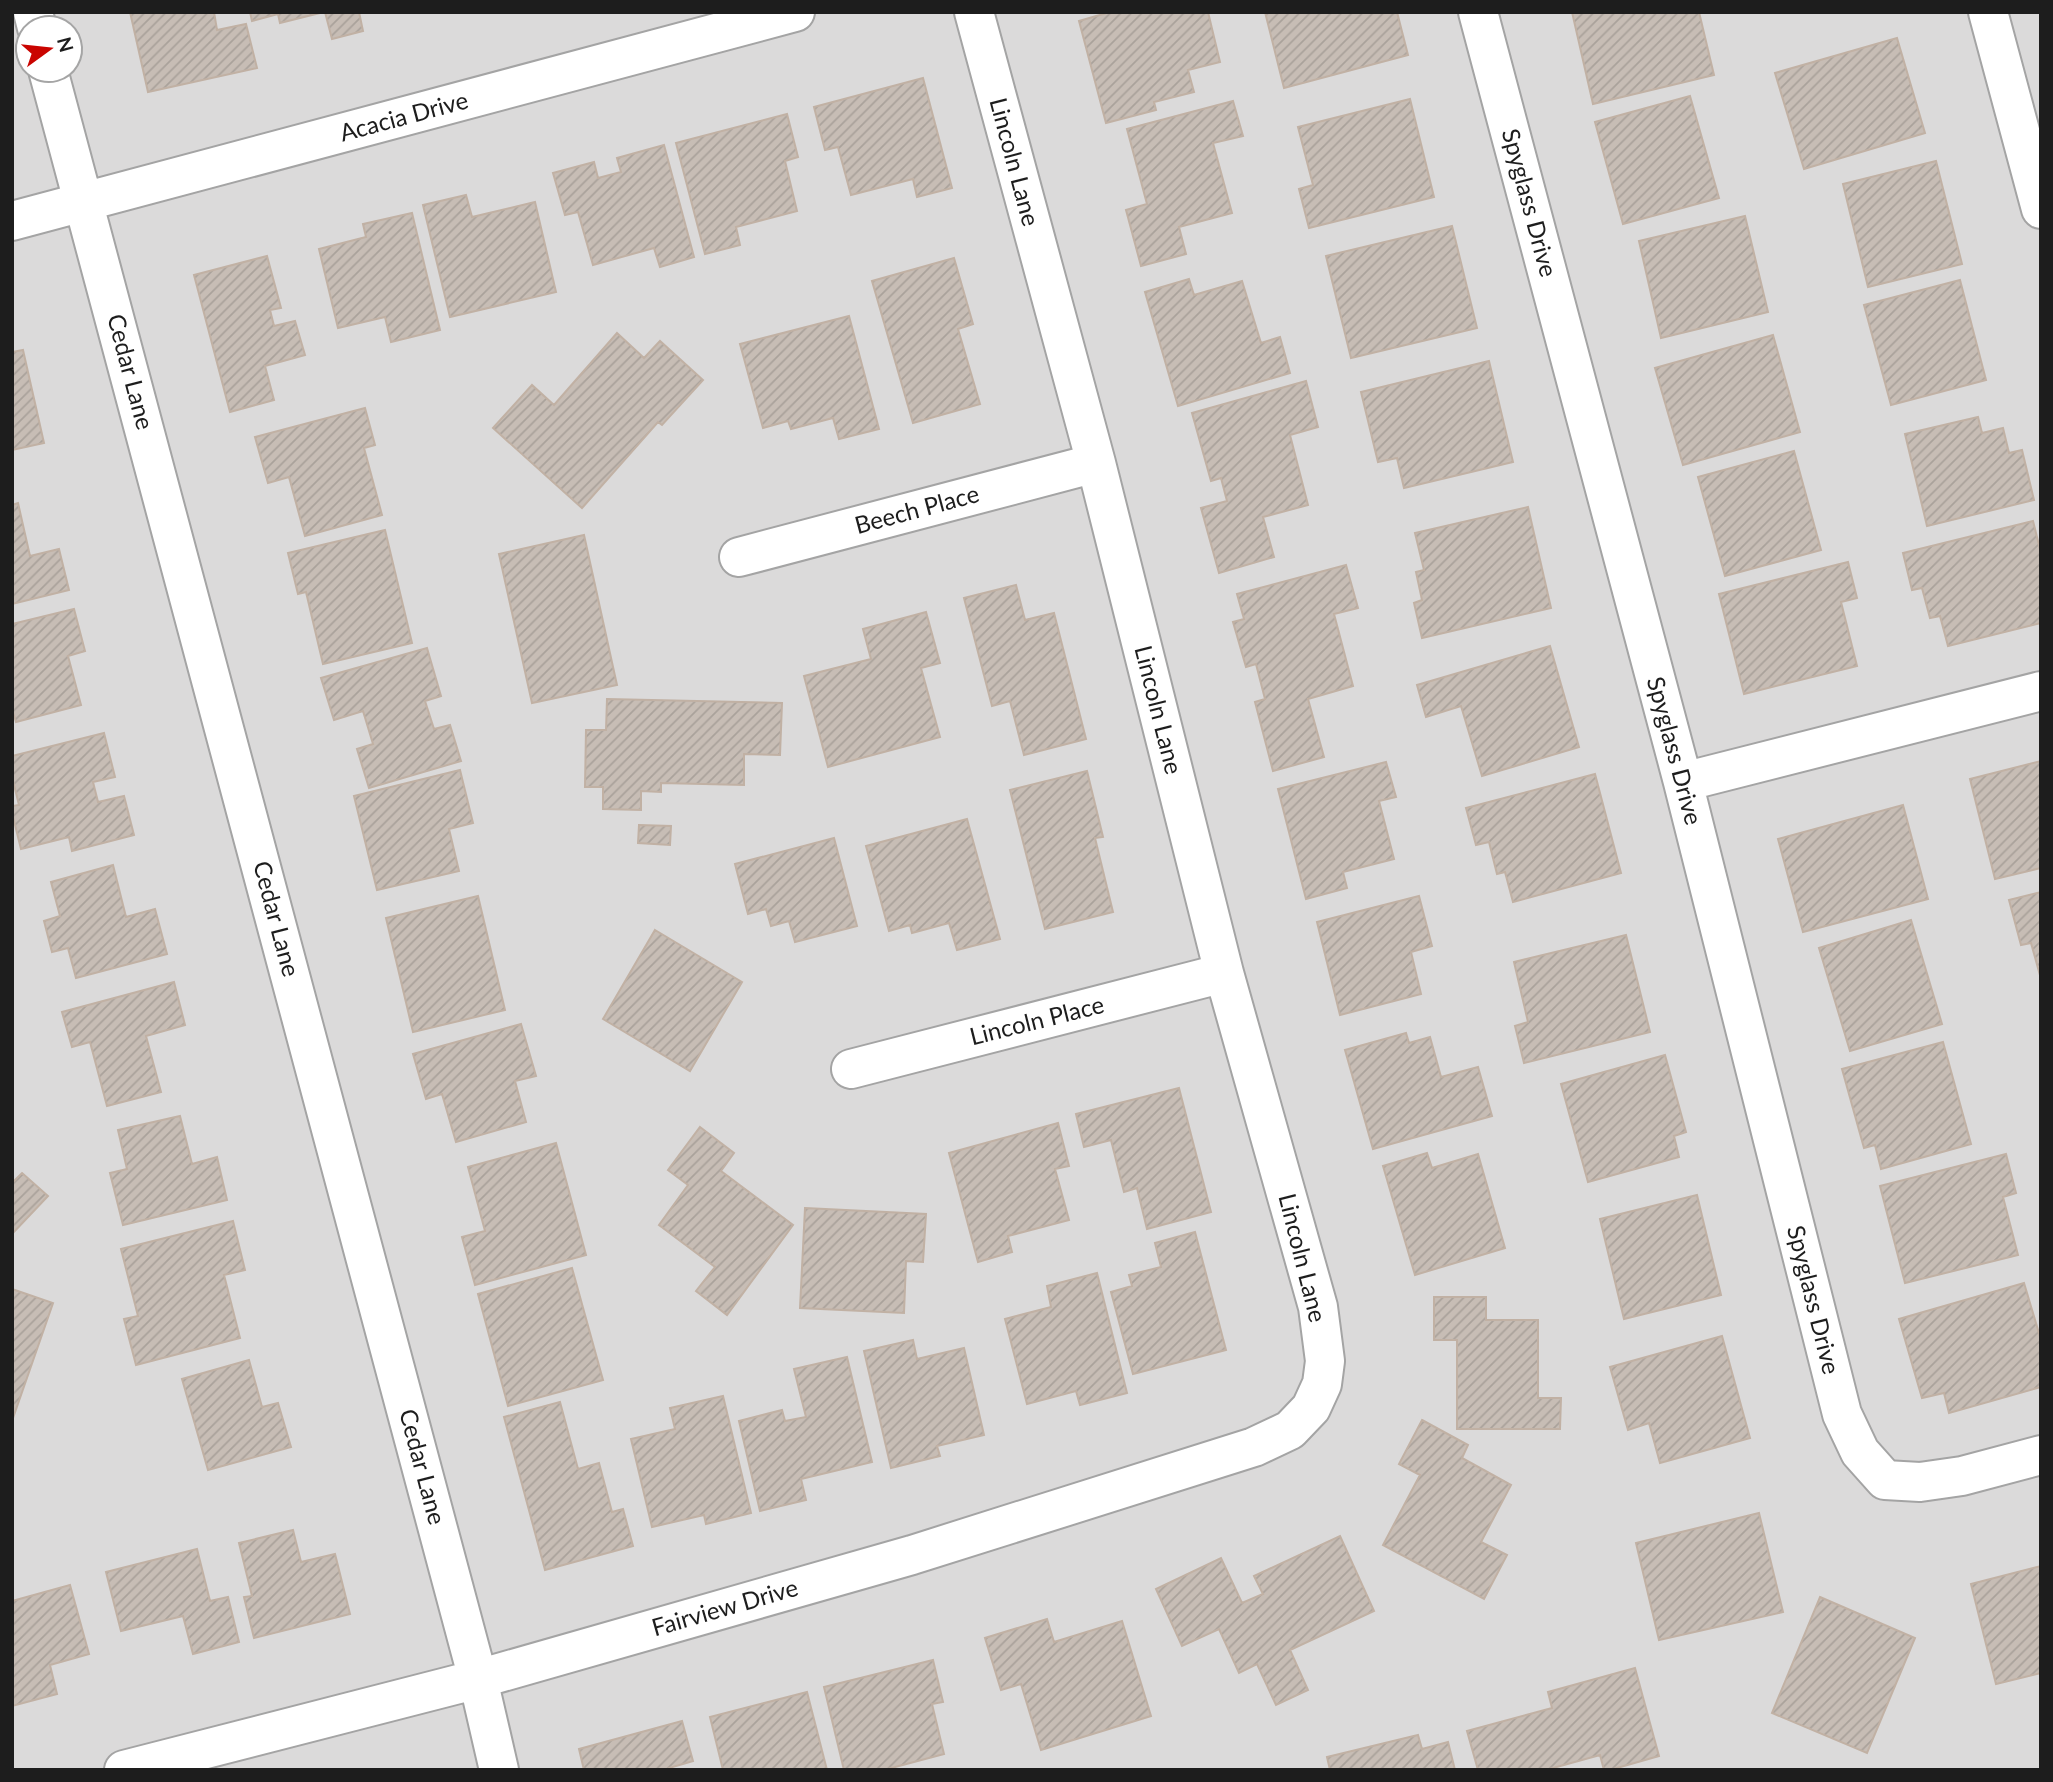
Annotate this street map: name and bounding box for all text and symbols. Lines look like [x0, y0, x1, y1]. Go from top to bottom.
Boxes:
north arrow [14, 14, 84, 84]
text: N [53, 34, 79, 55]
street label: Acacia Drive [336, 84, 471, 147]
street label: Lincoln Lane [984, 94, 1047, 229]
street label: Spyglass Drive [1497, 125, 1564, 280]
street label: Cedar Lane [102, 311, 161, 433]
street label: Beech Place [851, 478, 982, 539]
street label: Lincoln Lane [1129, 642, 1189, 777]
street label: Spyglass Drive [1642, 673, 1709, 828]
street label: Cedar Lane [248, 858, 307, 980]
street label: Lincoln Place [966, 989, 1107, 1050]
street label: Lincoln Lane [1273, 1190, 1333, 1325]
street label: Spyglass Drive [1782, 1222, 1847, 1377]
street label: Cedar Lane [394, 1406, 453, 1528]
street label: Fairview Drive [648, 1572, 801, 1641]

